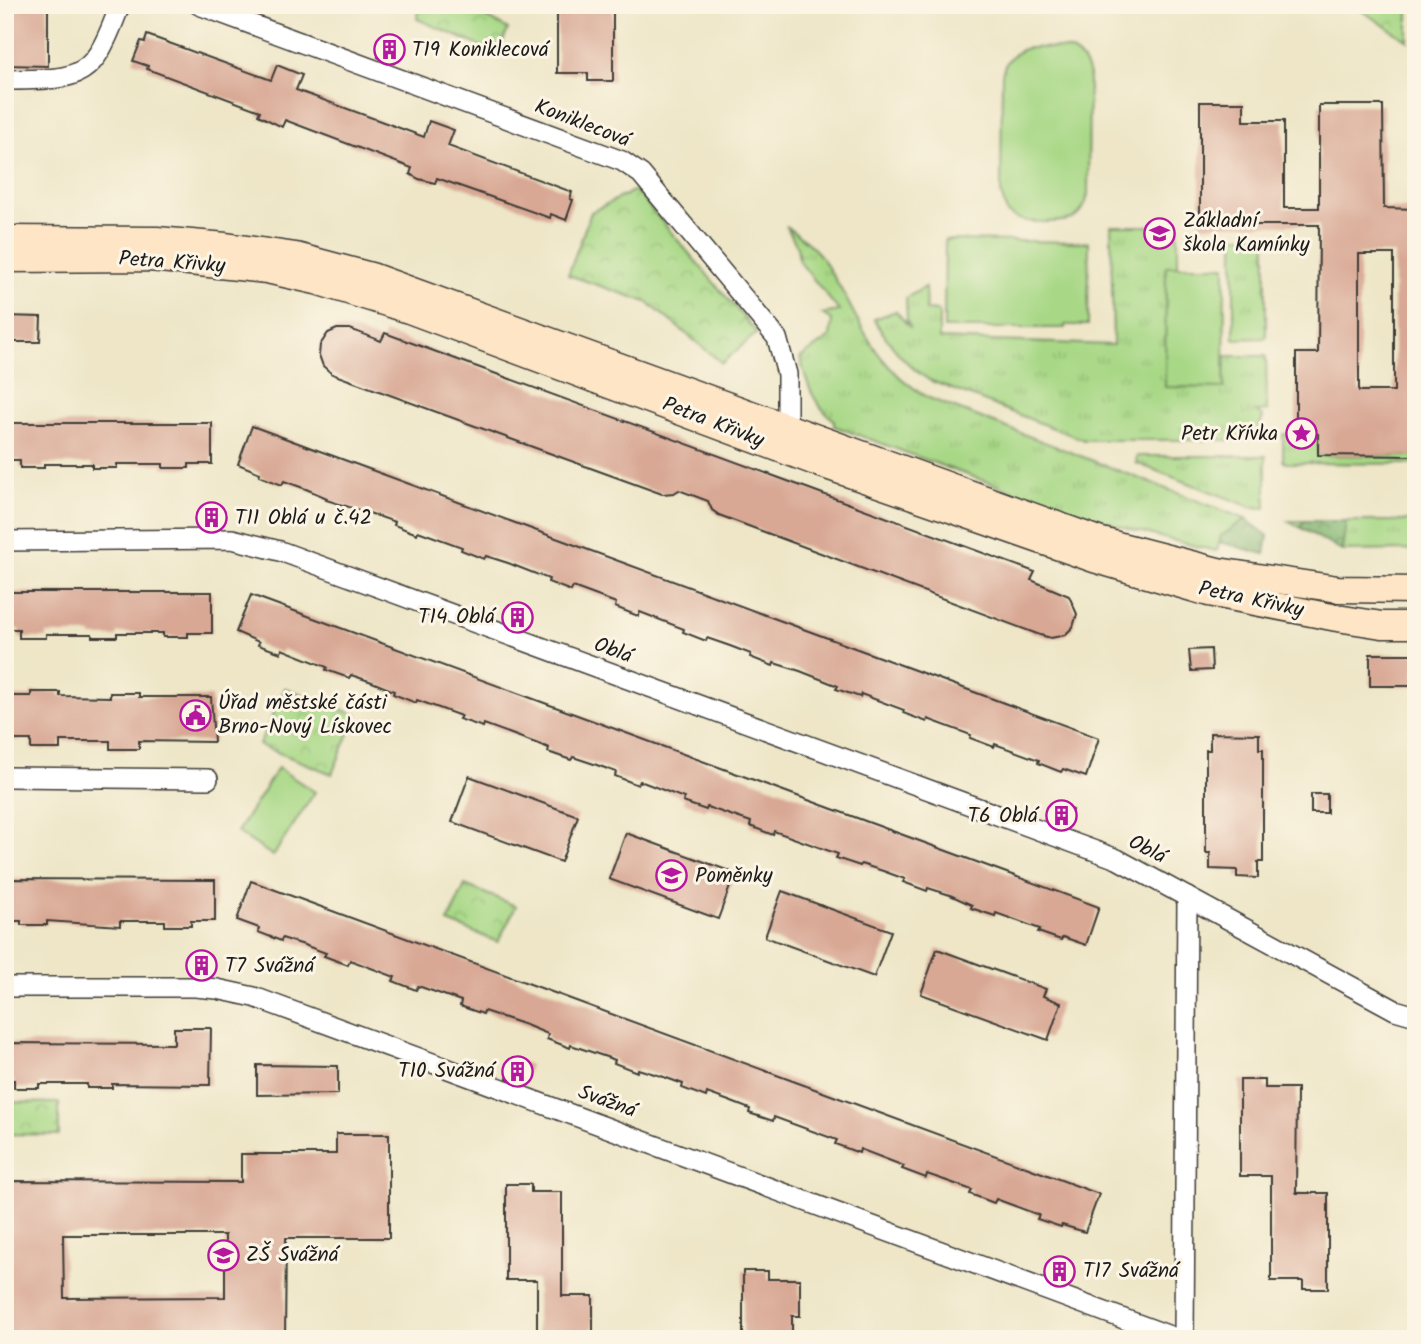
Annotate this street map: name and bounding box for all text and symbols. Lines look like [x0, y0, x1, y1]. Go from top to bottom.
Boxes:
building icon: T19 Koniklecová [372, 33, 406, 67]
place label: T19 Koniklecová [412, 34, 551, 67]
street label: Koniklecová [529, 91, 637, 158]
place label: Základní škola Kamínky [1183, 205, 1310, 262]
school or university icon: Základní škola Kamínky [1143, 216, 1177, 250]
street label: Petra Křivky [118, 243, 227, 283]
street label: Petra Křivky [657, 388, 769, 458]
place icon: Petr Křívka [1284, 417, 1318, 451]
place label: Petr Křívka [1181, 418, 1278, 451]
building icon: T11 Oblá u č.42 [195, 501, 229, 535]
place label: T11 Oblá u č.42 [235, 502, 372, 535]
street label: Petra Křivky [1195, 573, 1307, 627]
building icon: T14 Oblá [501, 600, 535, 634]
place label: T14 Oblá [418, 601, 497, 634]
street label: Oblá [589, 629, 639, 674]
place label: Úřad městské části Brno-Nový Lískovec [218, 687, 392, 744]
public building icon: Úřad městské části Brno-Nový Lískovec [178, 698, 212, 732]
building icon: T6 Oblá [1044, 799, 1078, 833]
place label: T6 Oblá [968, 800, 1040, 833]
street label: Oblá [1122, 826, 1174, 874]
school or university icon: Poměnky [655, 859, 689, 893]
place label: Poměnky [695, 860, 773, 893]
building icon: T7 Svážná [185, 949, 219, 983]
place label: T7 Svážná [225, 950, 317, 983]
building icon: T10 Svážná [501, 1054, 535, 1088]
place label: T10 Svážná [398, 1055, 497, 1088]
street label: Svážná [573, 1076, 643, 1128]
school or university icon: ZŠ Svážná [206, 1238, 240, 1272]
place label: ZŠ Svážná [246, 1239, 341, 1272]
building icon: T17 Svážná [1043, 1254, 1077, 1288]
place label: T17 Svážná [1083, 1255, 1181, 1288]

